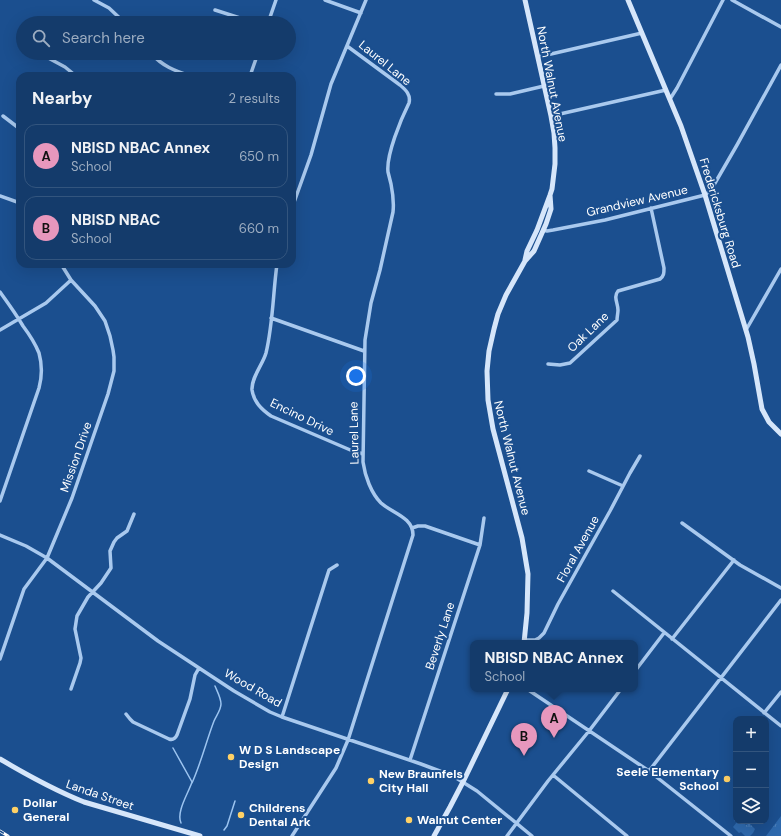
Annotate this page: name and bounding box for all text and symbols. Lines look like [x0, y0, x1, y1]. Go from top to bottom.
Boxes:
search box [16, 16, 296, 60]
street label: North Walnut Avenue [533, 25, 571, 143]
icon: search [30, 27, 52, 49]
text: Search here [62, 28, 145, 48]
street label: Laurel Lane [355, 37, 415, 89]
text: Nearby [32, 87, 92, 109]
text: 2 results [229, 90, 280, 107]
text: NBISD NBAC Annex [71, 138, 210, 158]
text: A [41, 148, 51, 165]
text: 650 m [239, 148, 279, 165]
street label: Fredericksburg Road [696, 156, 744, 270]
text: School [71, 158, 112, 175]
street label: Grandview Avenue [585, 182, 689, 220]
text: NBISD NBAC [71, 210, 160, 230]
text: B [42, 220, 50, 237]
text: 660 m [239, 220, 279, 237]
text: School [71, 230, 112, 247]
street label: Oak Lane [564, 308, 612, 356]
your location [346, 366, 366, 386]
street label: Encino Drive [267, 395, 337, 439]
street label: North Walnut Avenue [490, 399, 534, 517]
street label: Laurel Lane [345, 401, 363, 465]
street label: Mission Drive [56, 419, 96, 494]
street label: Floral Avenue [553, 513, 603, 585]
street label: Beverly Lane [422, 600, 459, 672]
popup [470, 640, 638, 692]
text: NBISD NBAC Annex [484, 648, 624, 668]
street label: Wood Road [221, 665, 285, 711]
text: School [484, 668, 525, 685]
pin: A [541, 705, 567, 738]
map controls [733, 716, 769, 824]
button: + [733, 716, 769, 752]
pin: B [511, 723, 537, 756]
place label: W D S Landscape Design [239, 742, 340, 772]
marker: W D S Landscape Design [226, 752, 236, 762]
button: − [733, 752, 769, 788]
place label: Seele Elementary School [616, 764, 720, 794]
place label: New Braunfels City Hall [379, 766, 463, 796]
marker: Seele Elementary School [722, 774, 732, 784]
street label: Landa Street [64, 776, 136, 814]
marker: New Braunfels City Hall [366, 776, 376, 786]
button: layers [733, 788, 769, 824]
place label: Dollar General [23, 795, 69, 825]
place label: Childrens Dental Ark [249, 800, 311, 830]
marker: Dollar General [10, 805, 20, 815]
marker: Childrens Dental Ark [236, 810, 246, 820]
place label: Walnut Center [417, 812, 502, 828]
marker: Walnut Center [404, 815, 414, 825]

